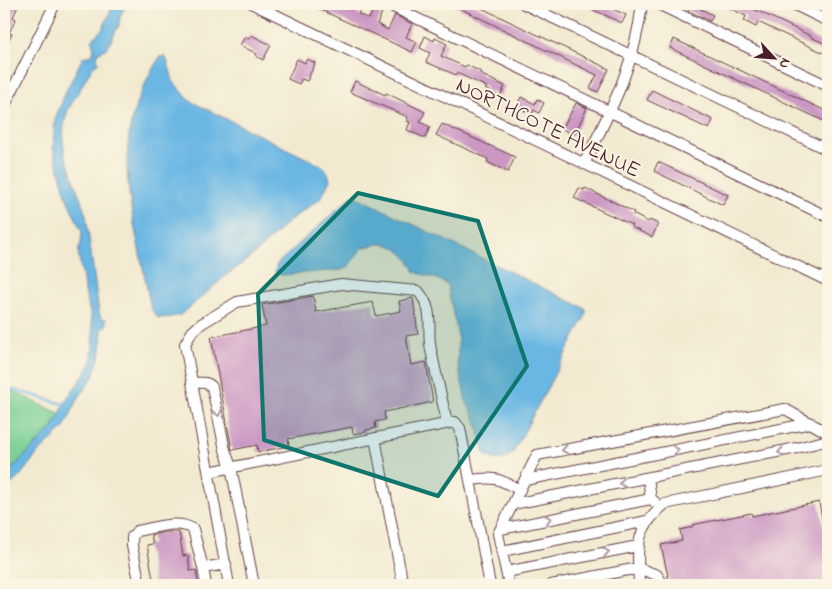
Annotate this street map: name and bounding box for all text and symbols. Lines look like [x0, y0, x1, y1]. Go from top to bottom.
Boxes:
north arrow [750, 32, 800, 82]
text: N [773, 54, 796, 72]
street label: NORTHCOTE AVENUE [450, 70, 646, 187]
one-way arrow [212, 409, 222, 418]
one-way arrow [560, 444, 569, 454]
one-way arrow [671, 445, 680, 456]
one-way arrow [777, 446, 785, 456]
one-way arrow [617, 477, 626, 488]
one-way arrow [544, 515, 553, 525]
one-way arrow [601, 547, 610, 558]

